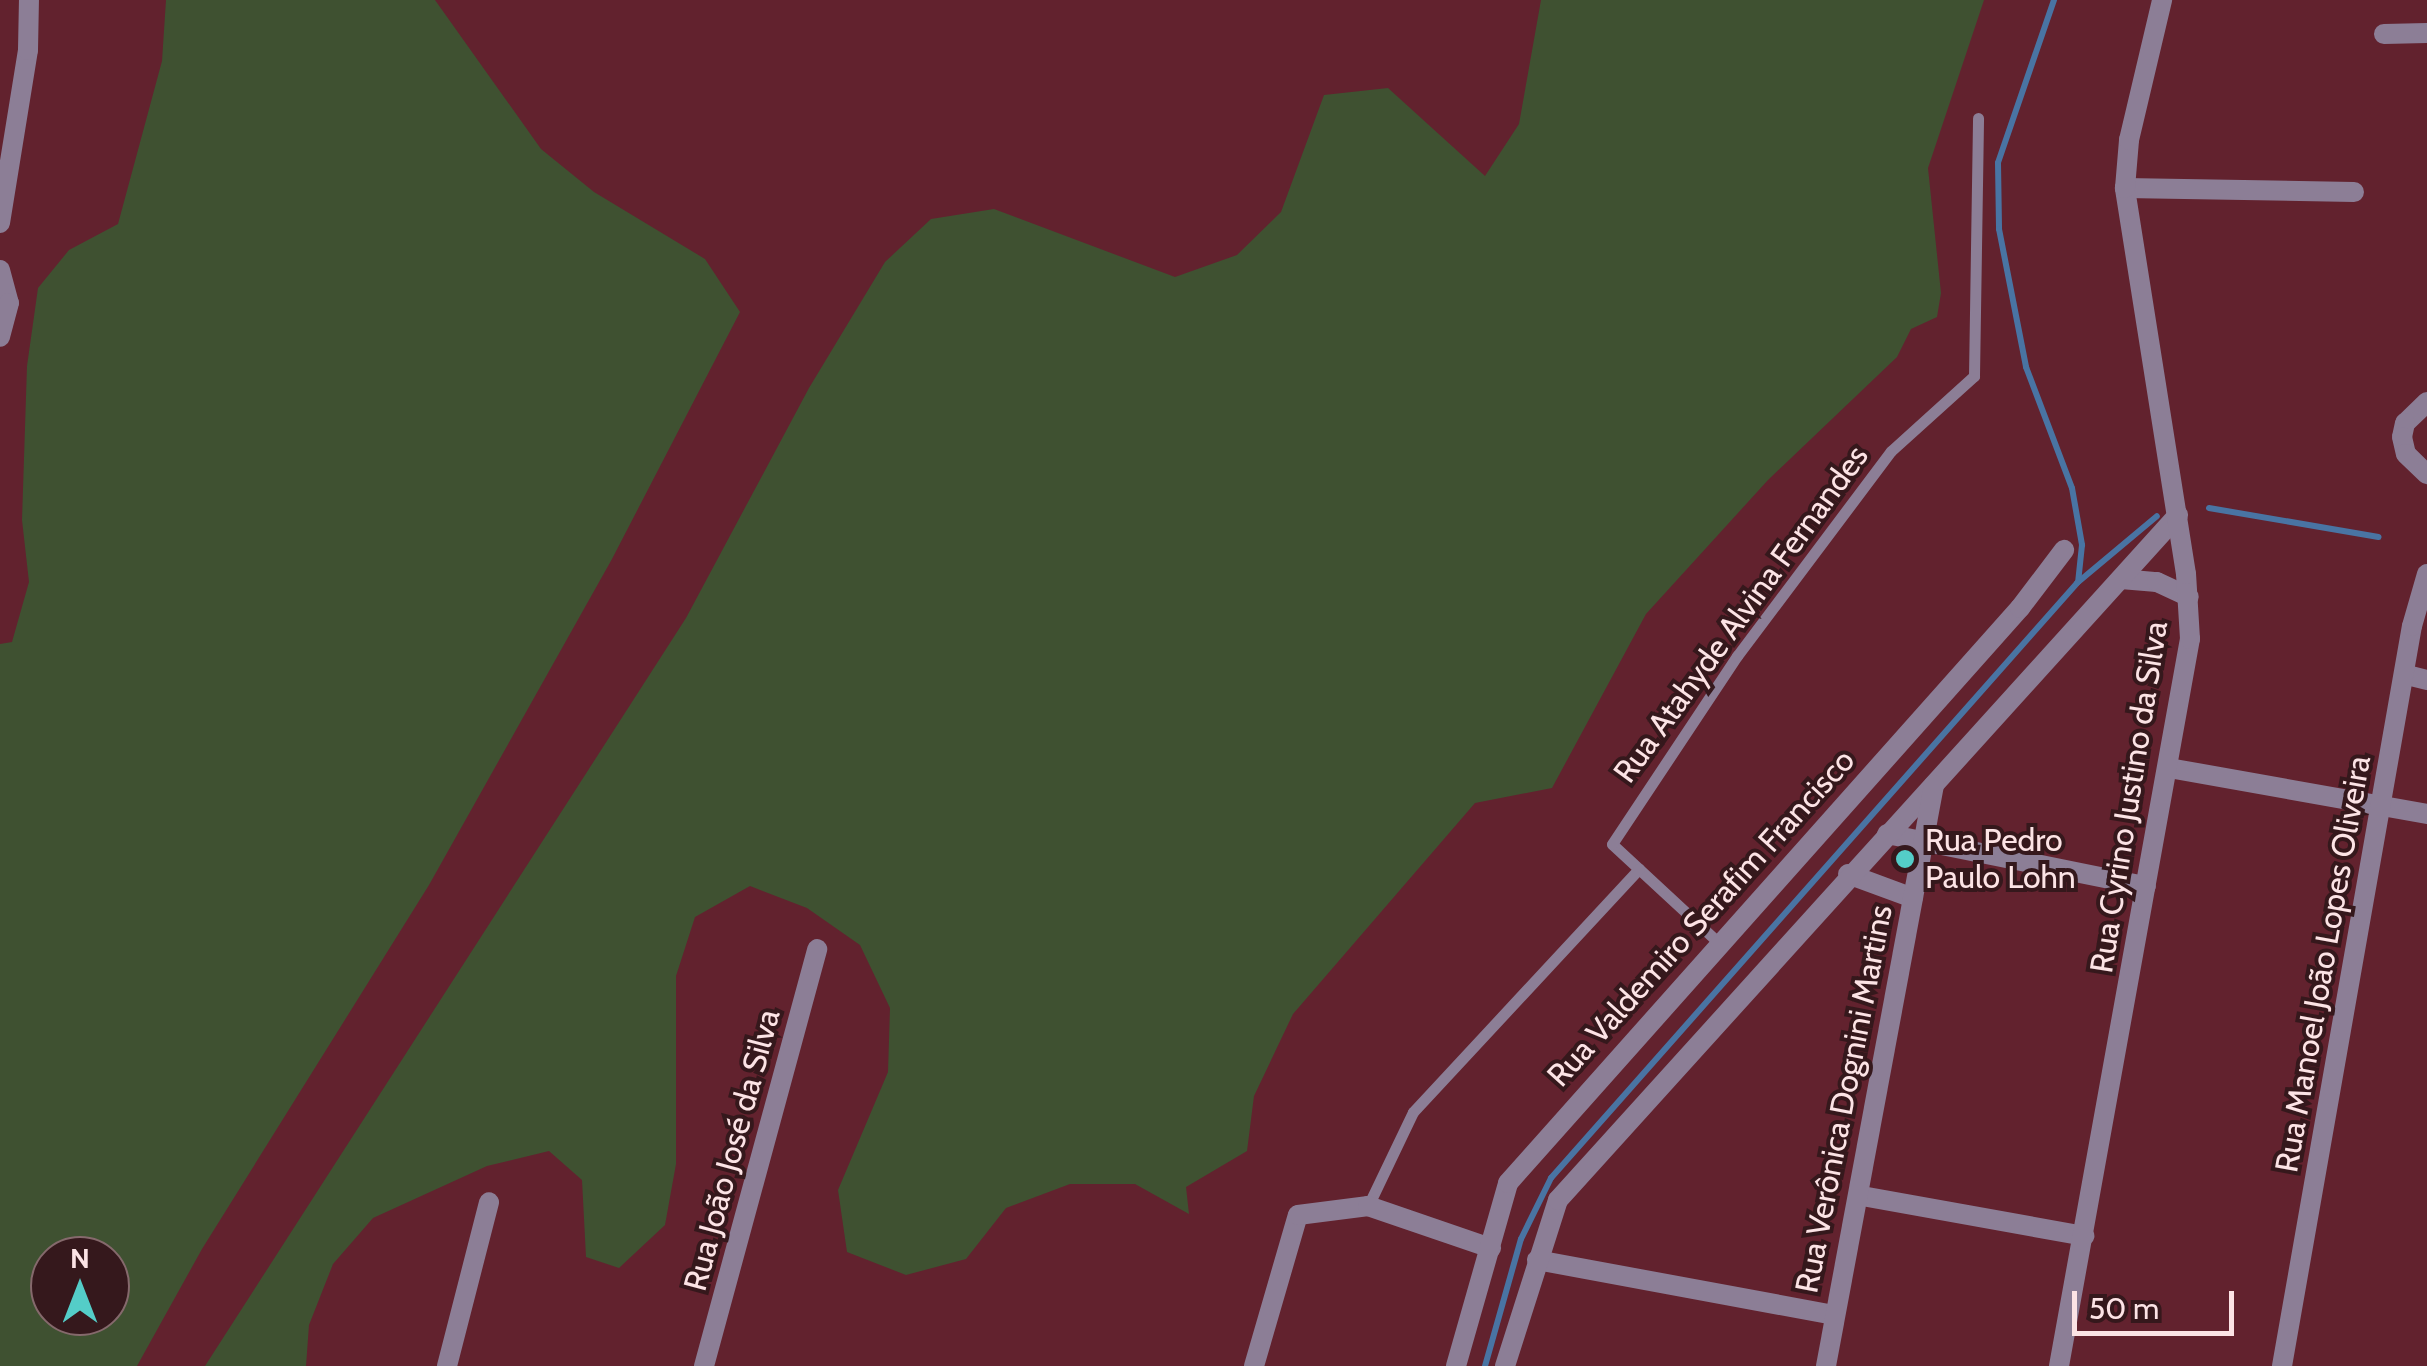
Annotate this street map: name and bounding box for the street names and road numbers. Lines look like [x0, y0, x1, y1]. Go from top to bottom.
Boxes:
street label: Rua Atahyde Alvina Fernandes [1606, 438, 1876, 790]
street label: Rua Cyrino Justino da Silva [2082, 618, 2176, 976]
street label: Rua Valdemiro Serafim Francisco [1539, 742, 1863, 1094]
street label: Rua Manoel João Lopes Oliveira [2267, 753, 2379, 1175]
street label: Rua Verônica Dognini Martins [1788, 902, 1900, 1296]
street label: Rua João José da Silva [676, 1005, 788, 1295]

